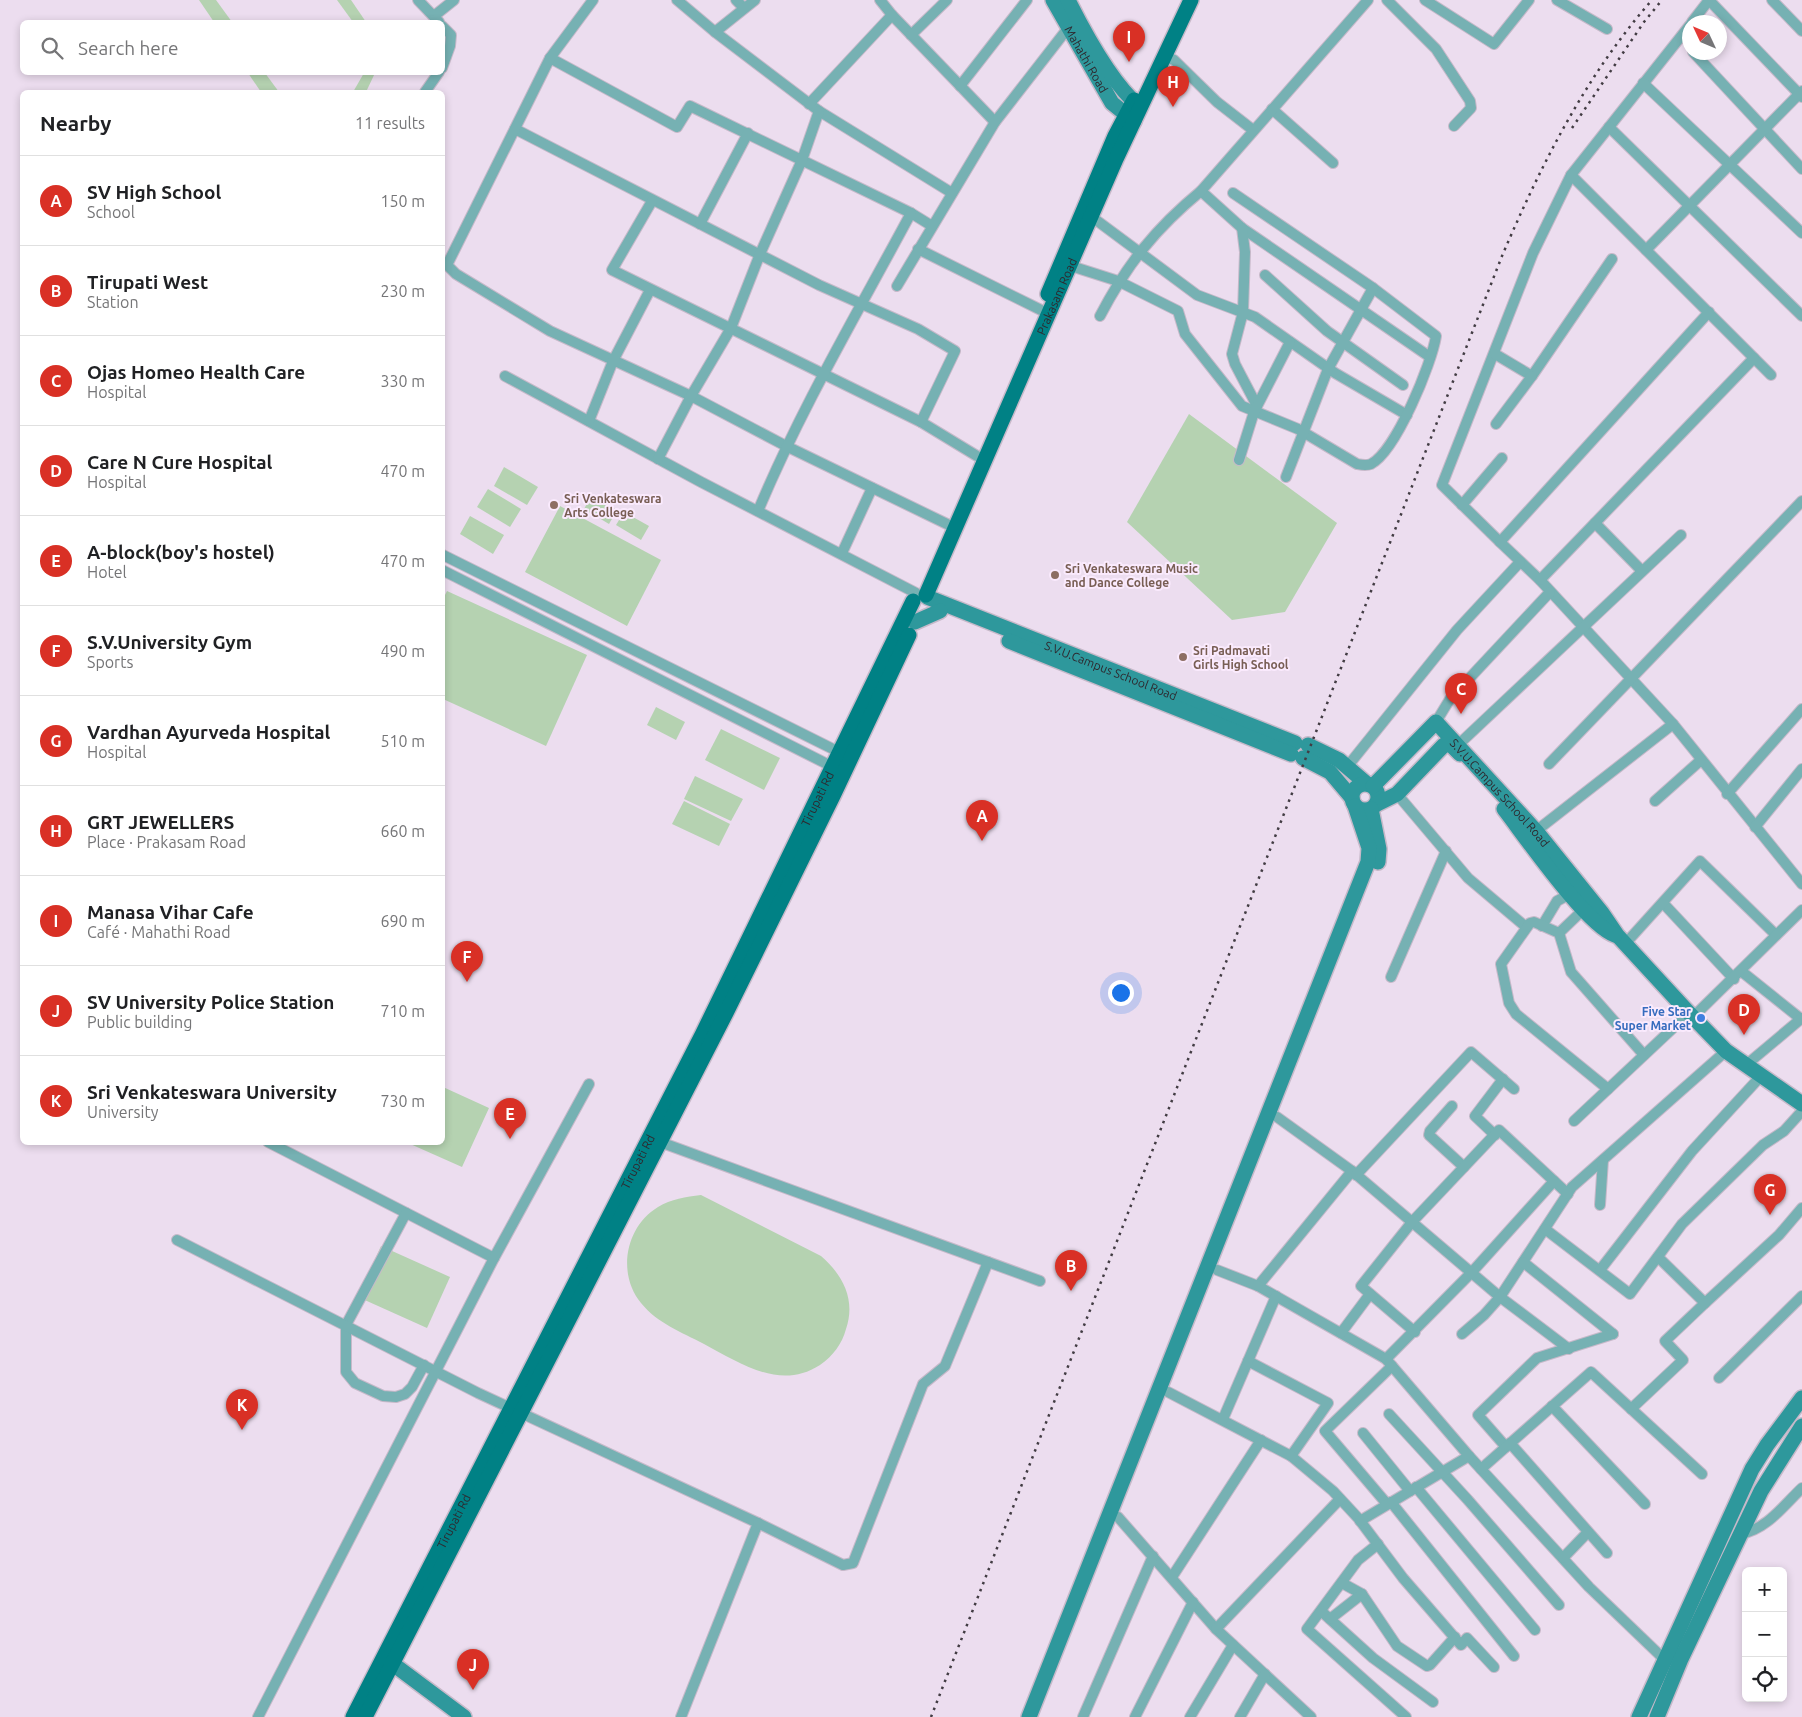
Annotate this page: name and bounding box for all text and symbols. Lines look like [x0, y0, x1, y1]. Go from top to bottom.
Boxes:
north arrow [1682, 15, 1727, 60]
search box [20, 20, 445, 75]
pin: I [1113, 21, 1145, 62]
street label: Mahathi Road [1063, 23, 1111, 95]
icon: search [38, 34, 66, 62]
text: Search here [78, 37, 178, 59]
pin: H [1157, 66, 1189, 107]
text: Nearby [40, 111, 111, 135]
text: 11 results [355, 114, 425, 132]
text: SV High School [87, 181, 221, 203]
text: A [50, 192, 62, 210]
text: 150 m [380, 192, 425, 210]
text: School [87, 203, 135, 221]
street label: Prakasam Road [1034, 256, 1079, 336]
text: Tirupati West [87, 271, 208, 293]
text: B [51, 282, 61, 300]
text: 230 m [380, 282, 425, 300]
text: Station [87, 293, 139, 311]
text: Ojas Homeo Health Care [87, 361, 305, 383]
text: C [51, 372, 61, 390]
text: 330 m [380, 372, 425, 390]
text: Hospital [87, 383, 146, 401]
text: Care N Cure Hospital [87, 451, 272, 473]
text: D [50, 462, 62, 480]
text: 470 m [380, 462, 425, 480]
text: Hospital [87, 473, 146, 491]
place label: Sri Venkateswara Arts College [564, 492, 662, 519]
marker: Sri Venkateswara Arts College [548, 499, 560, 511]
text: A-block(boy's hostel) [87, 541, 275, 563]
text: E [51, 552, 61, 570]
text: 470 m [380, 552, 425, 570]
place label: Sri Venkateswara Music and Dance College [1065, 562, 1198, 589]
text: Hotel [87, 563, 127, 581]
marker: Sri Venkateswara Music and Dance College [1049, 569, 1061, 581]
text: S.V.University Gym [87, 631, 252, 653]
street label: S.V.U.Campus School Road [1043, 638, 1179, 702]
text: F [52, 642, 61, 660]
text: 490 m [380, 642, 425, 660]
place label: Sri Padmavati Girls High School [1193, 644, 1289, 671]
marker: Sri Padmavati Girls High School [1177, 651, 1189, 663]
text: Sports [87, 653, 133, 671]
pin: C [1445, 673, 1477, 714]
text: Vardhan Ayurveda Hospital [87, 721, 330, 743]
text: G [50, 732, 62, 750]
text: 510 m [380, 732, 425, 750]
street label: S.V.U.Campus School Road [1448, 736, 1552, 849]
text: Hospital [87, 743, 146, 761]
street label: Tirupati Rd [798, 769, 836, 828]
pin: A [966, 800, 998, 841]
text: GRT JEWELLERS [87, 811, 234, 833]
text: H [50, 822, 62, 840]
text: 660 m [380, 822, 425, 840]
text: Place · Prakasam Road [87, 833, 246, 851]
text: Manasa Vihar Cafe [87, 901, 254, 923]
text: I [54, 912, 58, 930]
text: 690 m [380, 912, 425, 930]
text: Café · Mahathi Road [87, 923, 231, 941]
pin: F [451, 941, 483, 982]
your location [1108, 980, 1134, 1006]
text: SV University Police Station [87, 991, 335, 1013]
pin: D [1728, 994, 1760, 1035]
text: J [52, 1002, 60, 1020]
text: 710 m [380, 1002, 425, 1020]
place label: Five Star Super Market [1615, 1005, 1691, 1032]
marker: Five Star Super Market [1695, 1012, 1707, 1024]
text: Public building [87, 1013, 192, 1031]
text: Sri Venkateswara University [87, 1081, 337, 1103]
text: K [51, 1092, 61, 1110]
text: 730 m [380, 1092, 425, 1110]
pin: E [494, 1098, 526, 1139]
text: University [87, 1103, 158, 1121]
street label: Tirupati Rd [618, 1132, 657, 1191]
pin: G [1754, 1174, 1786, 1215]
pin: B [1055, 1250, 1087, 1291]
pin: K [226, 1389, 258, 1430]
street label: Tirupati Rd [434, 1492, 473, 1551]
map controls [1742, 1567, 1787, 1702]
button: + [1742, 1567, 1787, 1612]
button: − [1742, 1612, 1787, 1657]
pin: J [457, 1649, 489, 1690]
button: locate [1742, 1657, 1787, 1702]

